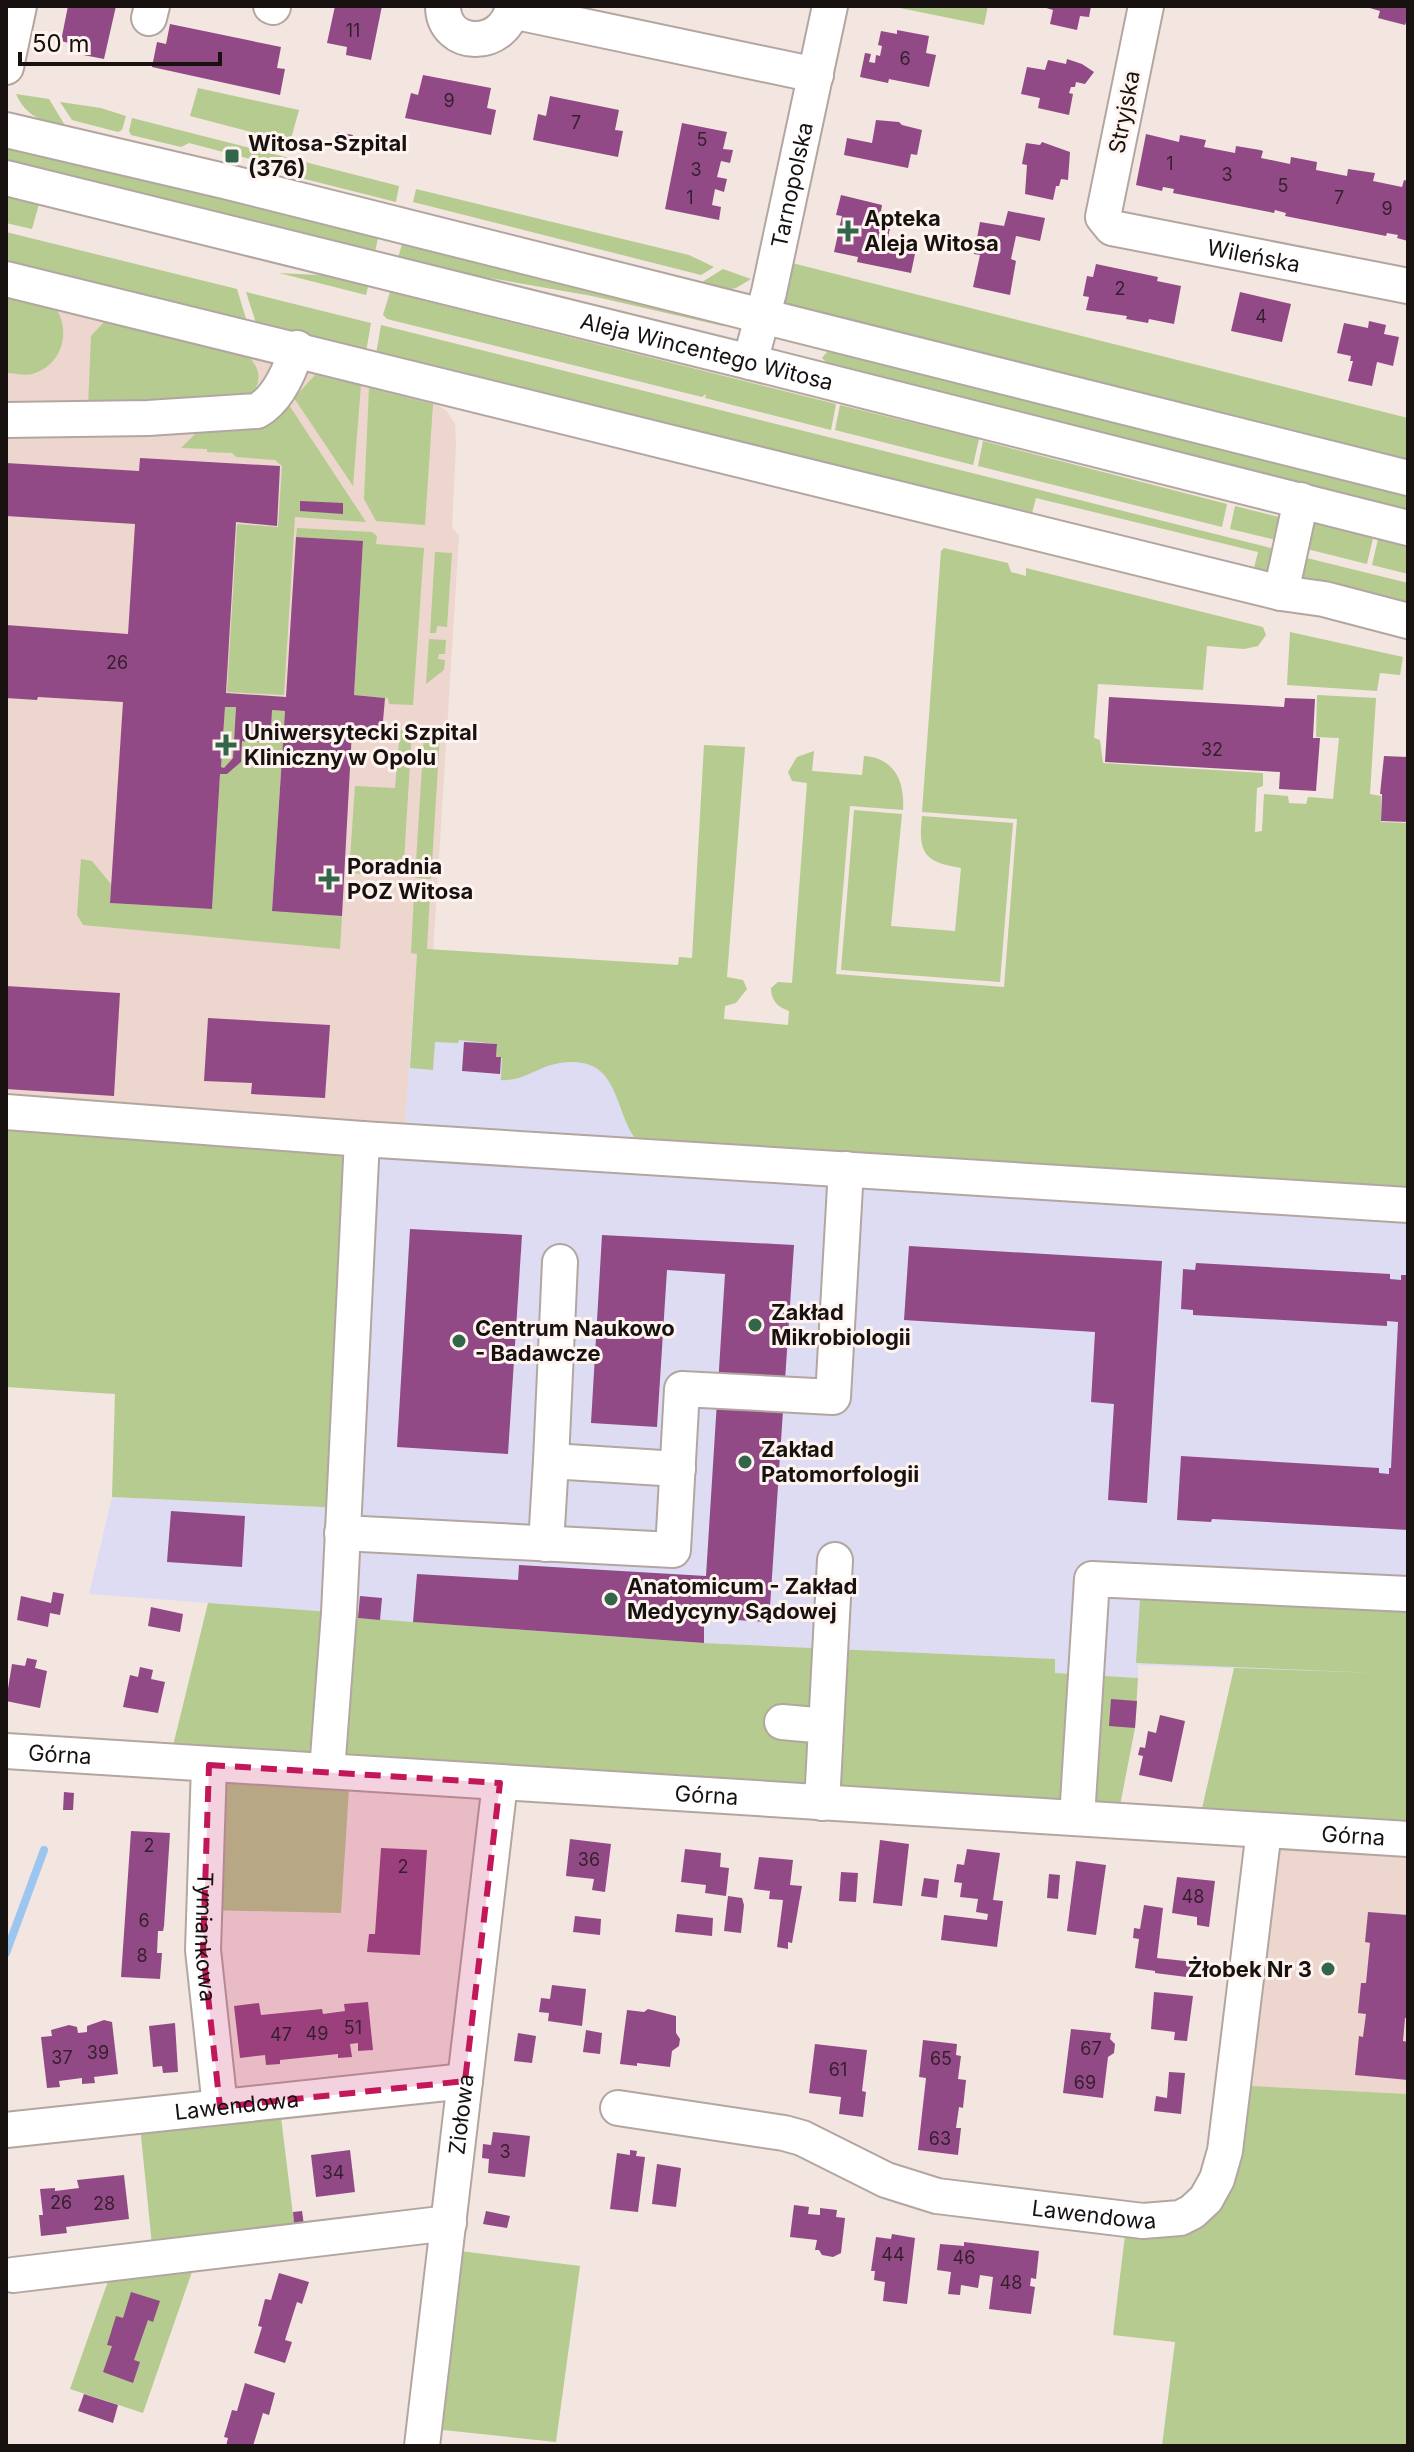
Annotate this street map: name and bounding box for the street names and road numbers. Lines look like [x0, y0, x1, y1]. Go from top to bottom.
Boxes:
street label: Stryjska [1103, 68, 1145, 156]
street label: Tarnopolska [766, 120, 818, 250]
street label: Wileńska [1205, 234, 1302, 278]
street label: Aleja Wincentego Witosa [578, 308, 836, 395]
street label: Górna [27, 1739, 92, 1769]
street label: Górna [674, 1780, 739, 1810]
street label: Górna [1321, 1821, 1386, 1851]
street label: Tymiankowa [190, 1872, 222, 2003]
street label: Ziołowa [443, 2073, 479, 2156]
street label: Lawendowa [173, 2086, 300, 2125]
street label: Lawendowa [1030, 2195, 1157, 2234]

